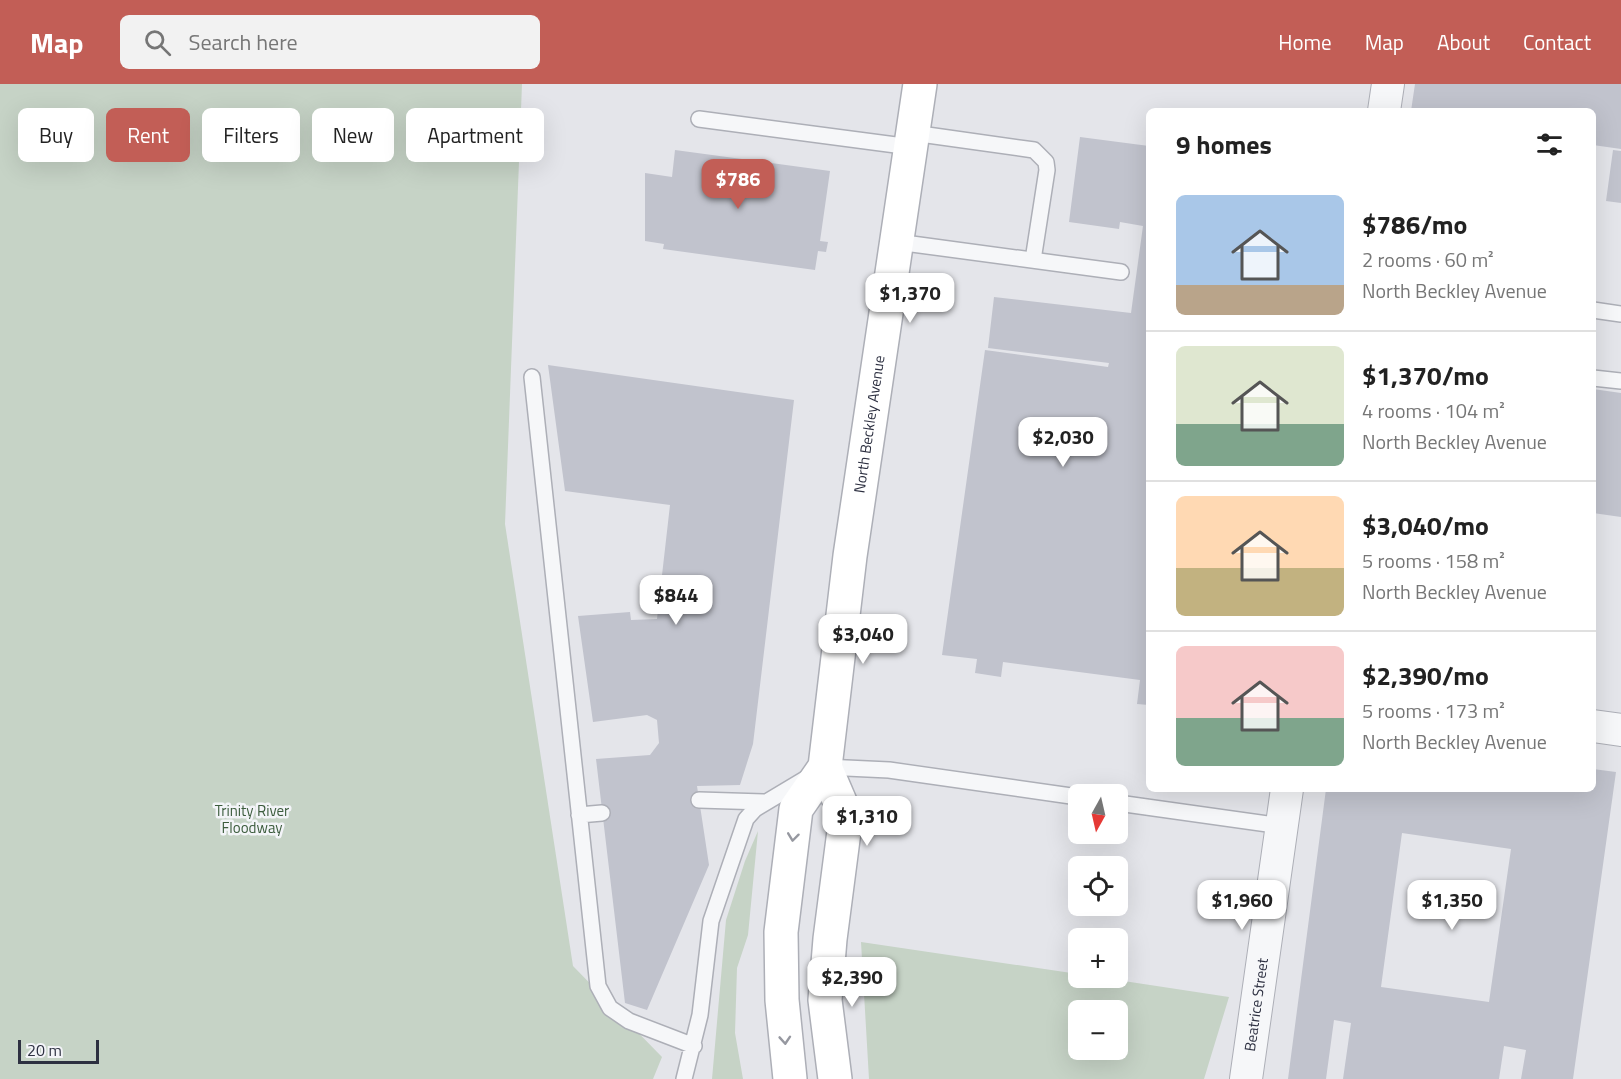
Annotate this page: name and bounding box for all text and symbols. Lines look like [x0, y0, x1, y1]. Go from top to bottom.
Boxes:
search box [120, 15, 540, 69]
text: Map [30, 21, 84, 64]
text: Search here [189, 25, 298, 59]
icon: search [141, 26, 174, 59]
text: Home [1278, 26, 1332, 58]
text: Map [1365, 26, 1404, 58]
text: About [1437, 26, 1490, 58]
text: Contact [1523, 26, 1591, 58]
chip: Buy [18, 108, 94, 162]
chip: Rent [106, 108, 190, 162]
chip: Filters [202, 108, 300, 162]
chip: New [312, 108, 394, 162]
chip: Apartment [406, 108, 544, 162]
text: 9 homes [1176, 125, 1272, 164]
icon: filters [1533, 128, 1566, 161]
pin: $786 [702, 159, 774, 210]
text: $786 [716, 163, 760, 194]
text: $786/mo [1362, 205, 1467, 244]
icon: home [1224, 219, 1296, 291]
text: 2 rooms · 60 m² [1362, 244, 1494, 275]
pin: $1,370 [861, 273, 959, 324]
text: North Beckley Avenue [1362, 275, 1547, 306]
text: $1,370 [879, 277, 941, 308]
street label: North Beckley Avenue [847, 354, 891, 495]
text: $1,370/mo [1362, 356, 1489, 395]
icon: home [1224, 370, 1296, 442]
text: 4 rooms · 104 m² [1362, 395, 1505, 426]
pin: $2,030 [1014, 417, 1112, 468]
text: $2,030 [1032, 421, 1094, 452]
text: North Beckley Avenue [1362, 426, 1547, 457]
text: $3,040/mo [1362, 506, 1489, 545]
icon: home [1224, 520, 1296, 592]
text: 5 rooms · 158 m² [1362, 545, 1505, 576]
pin: $844 [640, 575, 712, 626]
text: North Beckley Avenue [1362, 576, 1547, 607]
text: $844 [654, 579, 698, 610]
pin: $3,040 [814, 614, 912, 665]
text: $3,040 [832, 618, 894, 649]
text: $2,390/mo [1362, 656, 1489, 695]
icon: home [1224, 670, 1296, 742]
text: 5 rooms · 173 m² [1362, 695, 1505, 726]
text: North Beckley Avenue [1362, 726, 1547, 757]
north arrow [1068, 784, 1128, 844]
map controls [1068, 784, 1128, 1060]
pin: $1,310 [818, 796, 916, 847]
park label: Trinity River Floodway [215, 799, 289, 839]
text: $1,310 [836, 800, 898, 831]
one-way arrow [787, 833, 799, 842]
button: locate [1068, 856, 1128, 916]
pin: $1,960 [1193, 880, 1291, 931]
pin: $1,350 [1403, 880, 1501, 931]
text: $1,960 [1211, 884, 1273, 915]
text: $1,350 [1421, 884, 1483, 915]
button: + [1068, 928, 1128, 988]
street label: Beatrice Street [1238, 956, 1274, 1053]
pin: $2,390 [803, 957, 901, 1008]
text: $2,390 [821, 961, 883, 992]
button: − [1068, 1000, 1128, 1060]
one-way arrow [778, 1035, 791, 1044]
scale bar [18, 1037, 99, 1064]
text: 20 m [27, 1038, 62, 1062]

